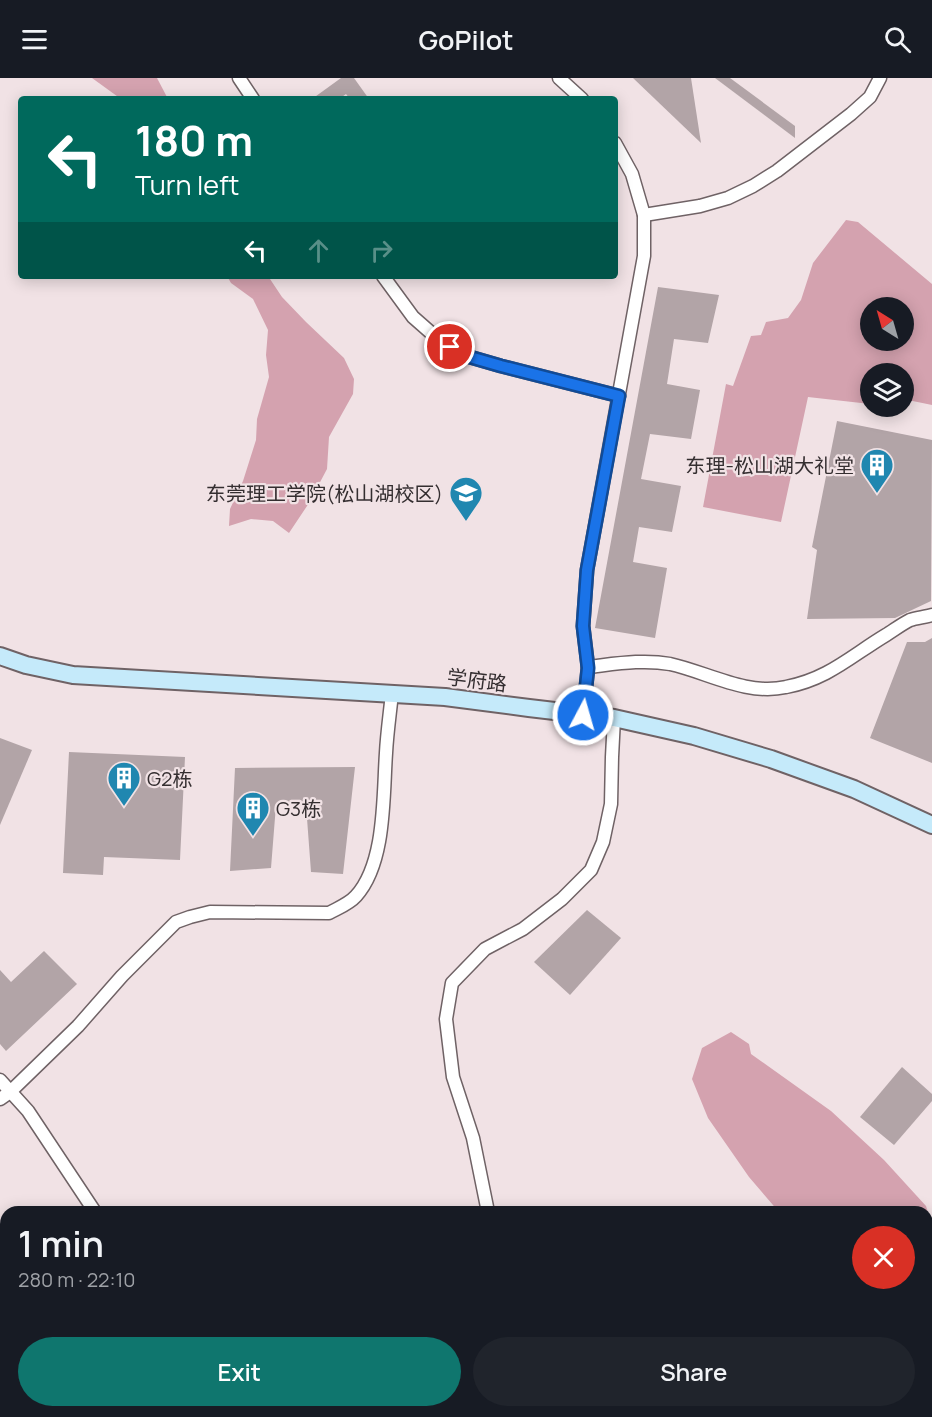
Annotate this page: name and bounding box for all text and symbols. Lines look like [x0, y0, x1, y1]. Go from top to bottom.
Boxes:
text: GoPilot [418, 21, 514, 58]
icon: menu [18, 23, 51, 56]
icon: search [881, 23, 914, 56]
text: 180 m [135, 111, 253, 169]
icon: left [36, 120, 114, 198]
text: Turn left [135, 166, 239, 203]
icon: left [239, 234, 272, 267]
icon: ahead [302, 234, 335, 267]
icon: right [365, 234, 398, 267]
north arrow [860, 297, 914, 351]
map controls [860, 297, 914, 417]
pin [424, 321, 475, 372]
icon: arrive [433, 330, 466, 363]
button: layers [860, 363, 914, 417]
building icon: 东理-松山湖大礼堂 [859, 447, 895, 494]
place label: 东理-松山湖大礼堂 [686, 452, 854, 479]
school or university icon: 东莞理工学院(松山湖校区) [448, 475, 484, 522]
place label: 东莞理工学院(松山湖校区) [206, 480, 443, 507]
street label: 学府路 [446, 663, 508, 697]
position arrow [551, 683, 615, 747]
building icon: G2栋 [106, 760, 142, 807]
place label: G2栋 [147, 765, 193, 792]
building icon: G3栋 [235, 790, 271, 837]
place label: G3栋 [276, 795, 321, 822]
text: 1 min [18, 1219, 104, 1268]
button: close [852, 1226, 915, 1289]
text: 280 m · 22:10 [18, 1266, 135, 1293]
button: Exit [18, 1337, 461, 1406]
button: Share [473, 1337, 915, 1406]

